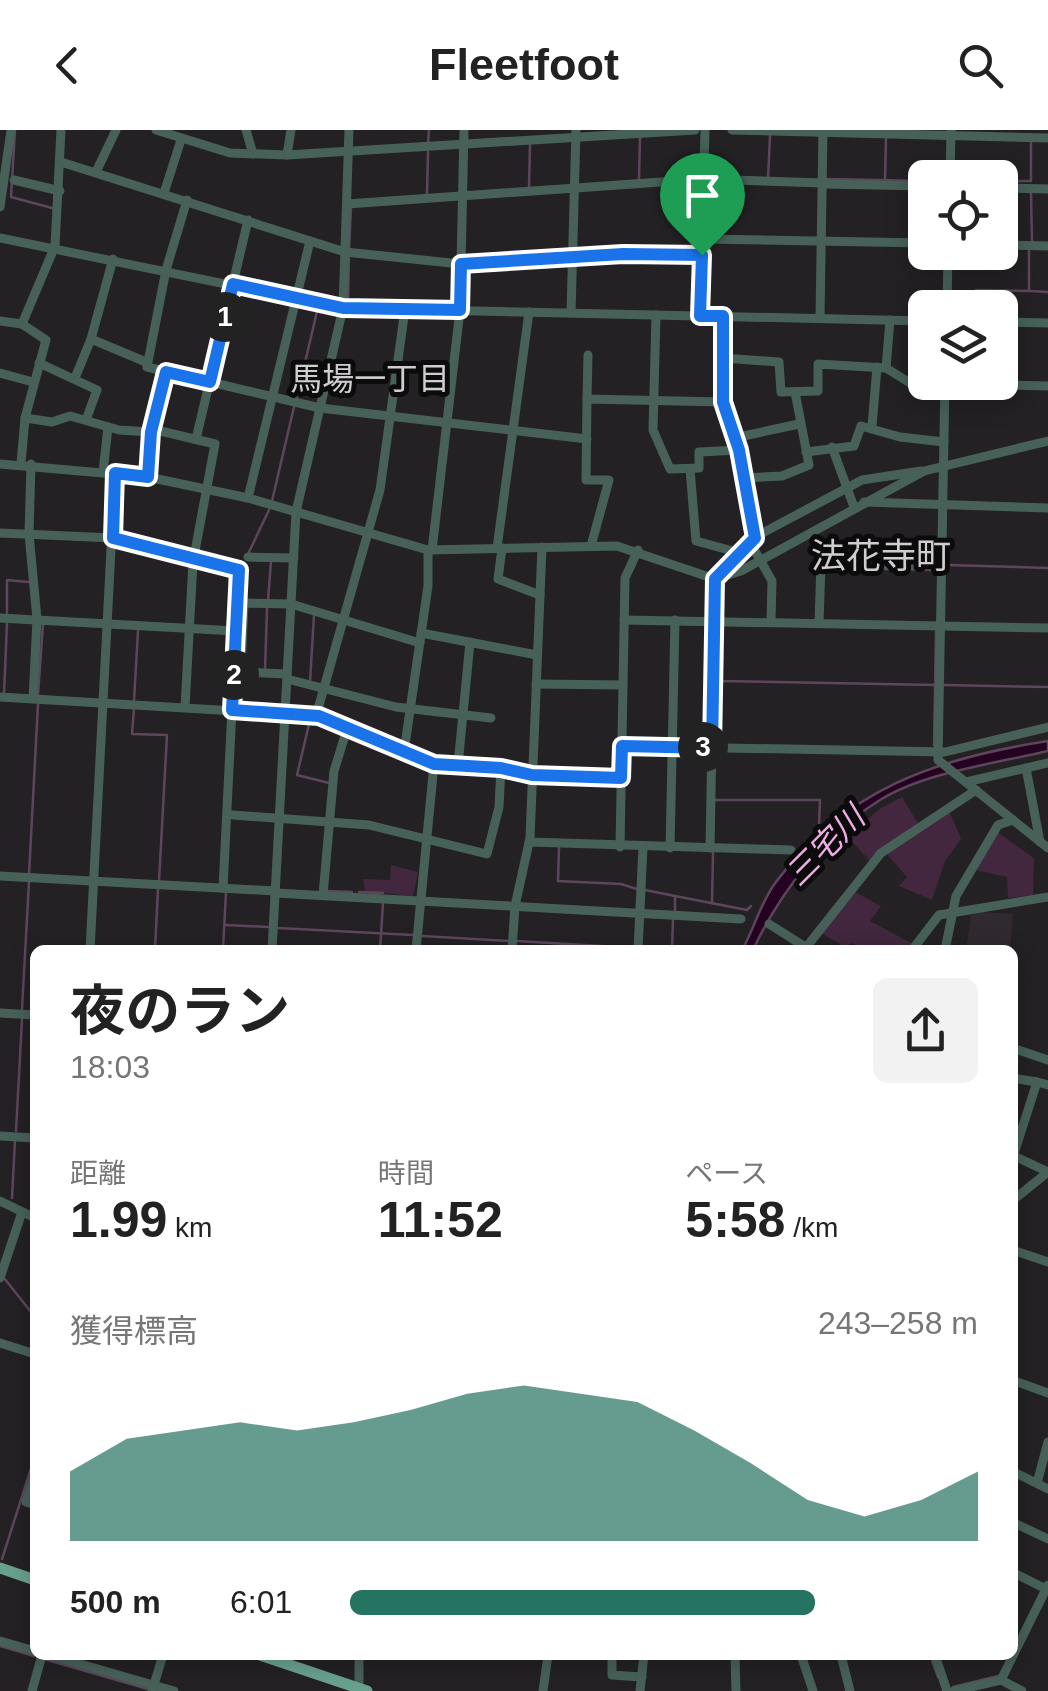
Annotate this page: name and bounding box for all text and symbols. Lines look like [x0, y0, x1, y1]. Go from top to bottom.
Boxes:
icon: back [40, 38, 95, 93]
icon: search [953, 38, 1008, 93]
text: Fleetfoot [429, 39, 619, 90]
pin [660, 153, 745, 256]
map controls [908, 160, 1018, 400]
button: locate [908, 160, 1018, 270]
icon: arrive [675, 168, 730, 223]
button: layers [908, 290, 1018, 400]
pin: 1 [200, 292, 250, 342]
text: 1 [217, 301, 233, 332]
district label: 馬場一丁目 [290, 361, 450, 397]
district label: 法花寺町 [811, 536, 951, 575]
pin: 2 [209, 650, 259, 700]
text: 2 [226, 659, 242, 690]
pin: 3 [678, 722, 728, 772]
text: 3 [695, 731, 711, 762]
water label: 三宅川 [778, 797, 874, 893]
button: share [873, 978, 978, 1083]
text: 夜のラン [70, 980, 290, 1042]
text: 18:03 [70, 1049, 150, 1085]
text: 距離 [70, 1158, 126, 1189]
text: 時間 [378, 1158, 434, 1189]
text: ペース [685, 1158, 768, 1189]
text: 1.99 [70, 1192, 167, 1248]
text: 11:52 [378, 1192, 503, 1248]
text: 5:58 [685, 1192, 785, 1248]
text: km [167, 1212, 212, 1243]
text: /km [785, 1212, 838, 1243]
text: 243–258 m [818, 1305, 978, 1341]
text: 獲得標高 [70, 1313, 198, 1349]
text: 500 m [70, 1584, 161, 1620]
text: 6:01 [230, 1584, 292, 1620]

